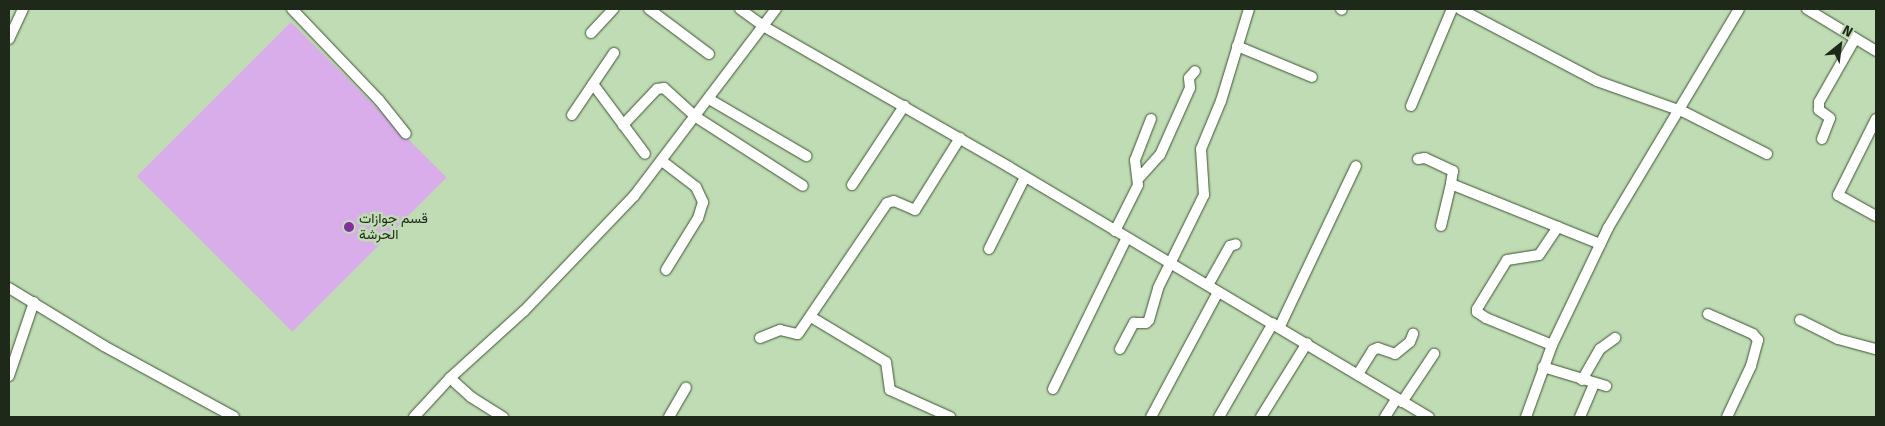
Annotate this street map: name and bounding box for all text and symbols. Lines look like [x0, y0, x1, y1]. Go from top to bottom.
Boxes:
north arrow [1815, 20, 1865, 70]
text: N [1839, 22, 1856, 41]
place label: قسم جوازات الحرشة [359, 211, 428, 243]
marker: قسم جوازات الحرشة [343, 221, 355, 233]

